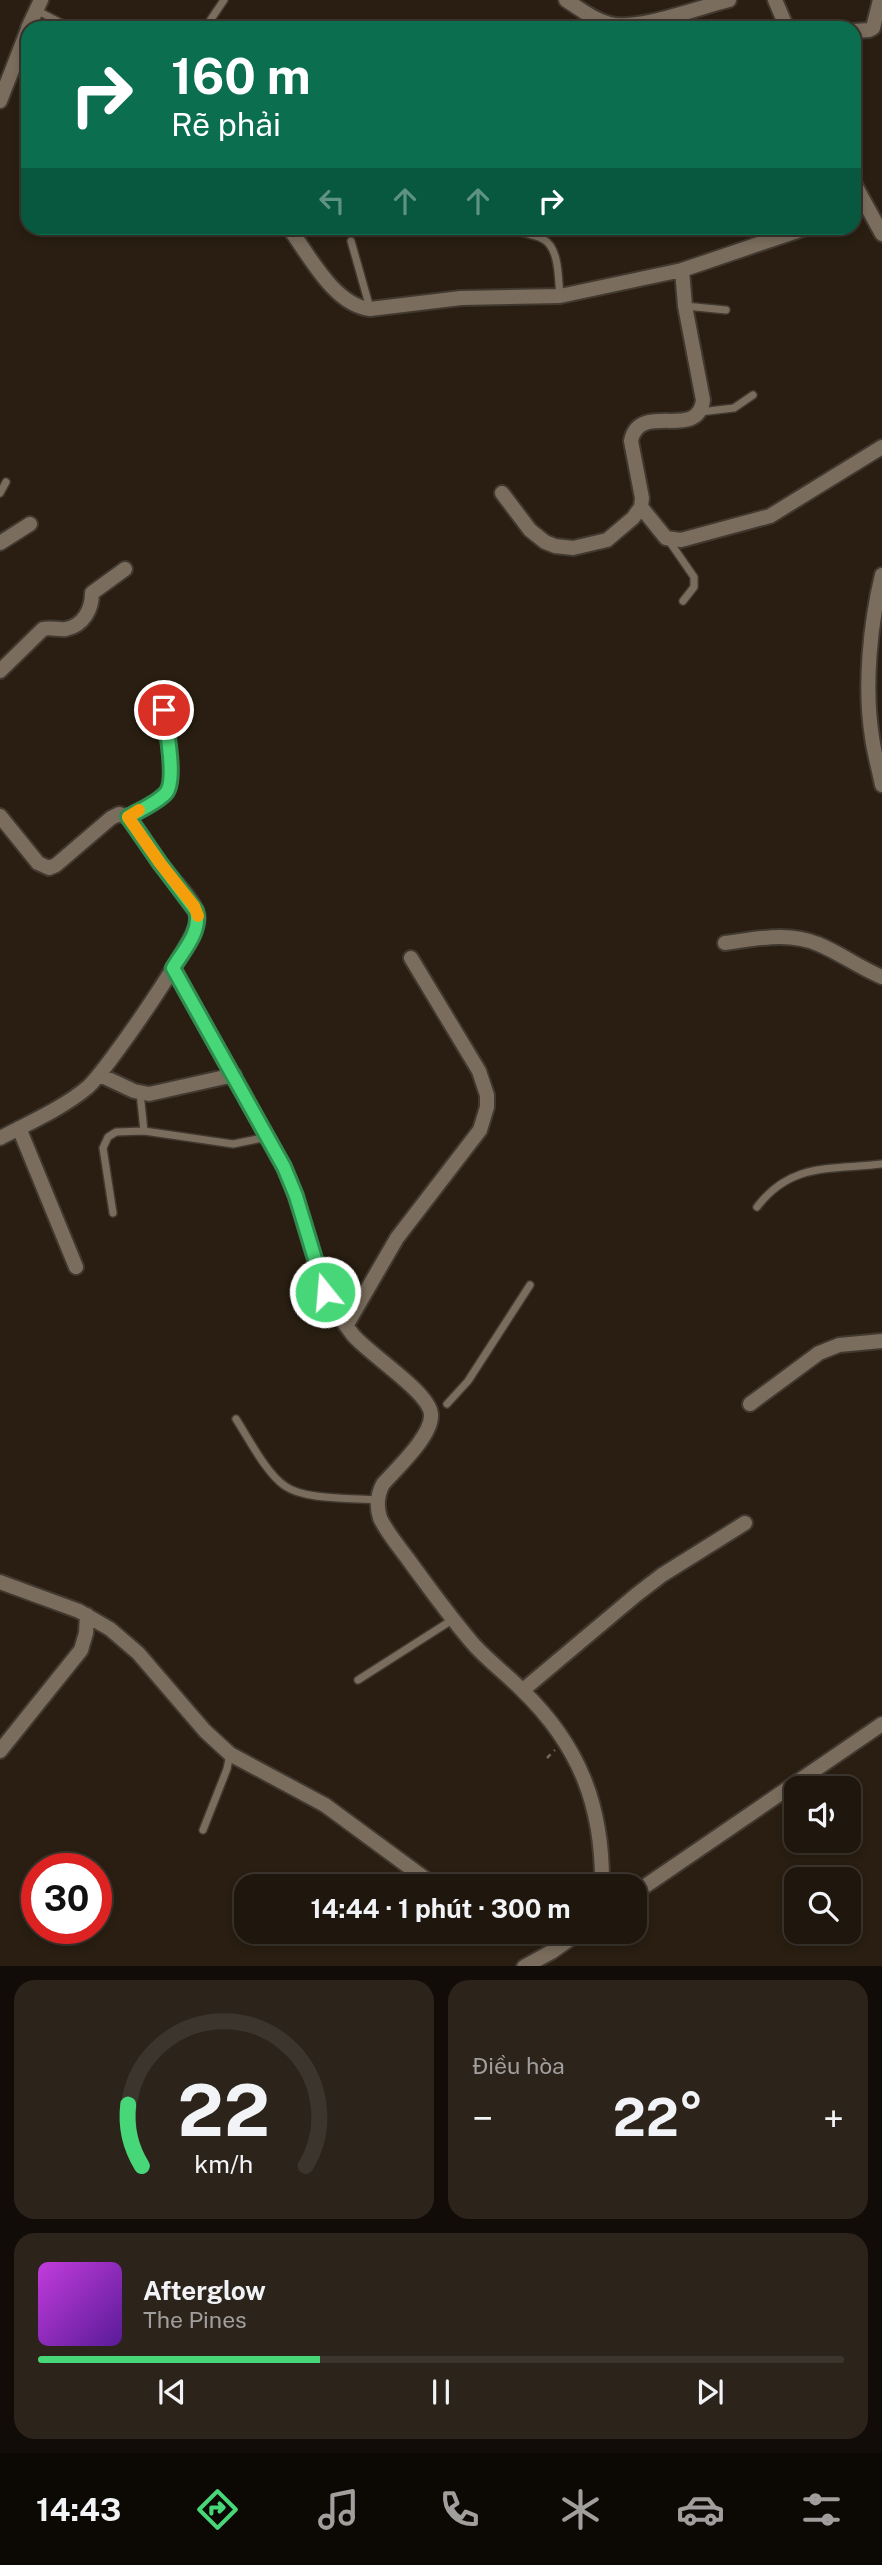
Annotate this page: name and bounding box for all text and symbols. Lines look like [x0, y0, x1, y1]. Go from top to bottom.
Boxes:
text: 160 m [171, 47, 311, 105]
icon: right [56, 49, 147, 140]
text: Rẽ phải [171, 106, 281, 143]
icon: left [313, 182, 351, 220]
icon: ahead [386, 182, 424, 220]
icon: ahead [459, 182, 497, 220]
icon: right [532, 182, 570, 220]
pin [134, 680, 194, 740]
icon: arrive [145, 691, 183, 729]
position arrow [288, 1255, 362, 1329]
map controls [784, 1776, 861, 1944]
button: sound [784, 1776, 861, 1853]
speed limit sign: 30 [21, 1853, 112, 1944]
button: search [784, 1867, 861, 1944]
text: 14:44 · 1 phút · 300 m [310, 1893, 571, 1924]
text: Điều hòa [472, 2052, 565, 2079]
text: 22 [178, 2067, 270, 2152]
text: 22° [613, 2087, 703, 2148]
text: − [472, 2096, 493, 2141]
text: + [823, 2096, 844, 2141]
text: km/h [195, 2148, 253, 2178]
text: Afterglow [143, 2275, 266, 2306]
text: The Pines [143, 2306, 247, 2333]
icon: previous [153, 2373, 191, 2411]
icon: pause [422, 2373, 460, 2411]
icon: next [691, 2373, 729, 2411]
icon: directions [193, 2485, 242, 2534]
icon: music [314, 2485, 363, 2534]
icon: phone [435, 2485, 484, 2534]
icon: climate [556, 2485, 605, 2534]
icon: car [676, 2485, 725, 2534]
icon: filters [797, 2485, 846, 2534]
text: 14:43 [36, 2491, 121, 2528]

